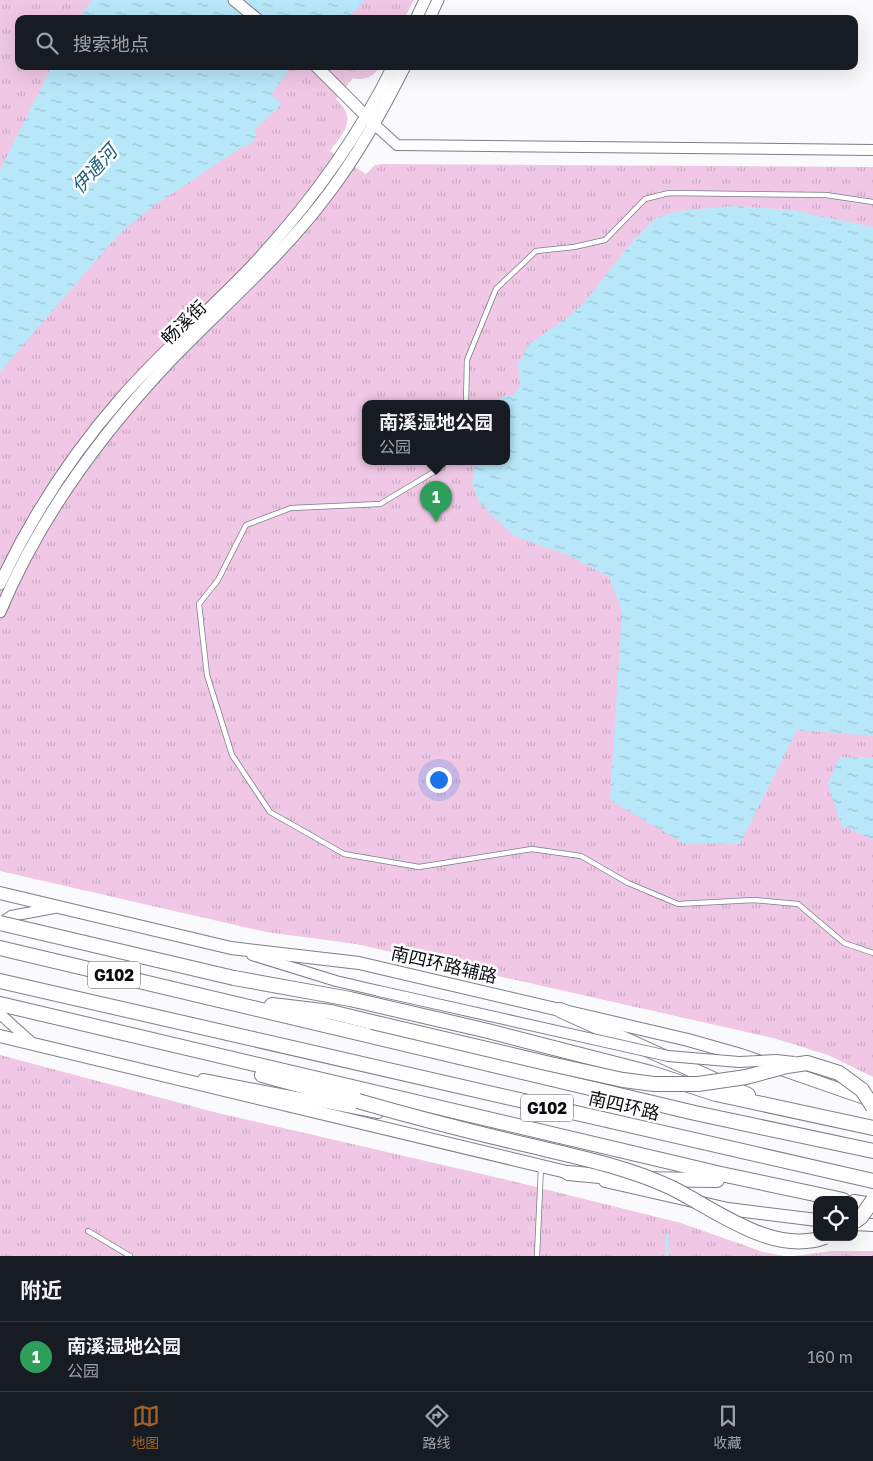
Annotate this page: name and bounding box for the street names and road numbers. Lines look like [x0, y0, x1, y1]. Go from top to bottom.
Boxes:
street label: 畅溪街 [156, 296, 210, 349]
street label: 南四环路辅路 [389, 941, 499, 987]
road number: G102 [88, 962, 140, 988]
street label: 南四环路 [587, 1086, 662, 1124]
road number: G102 [521, 1094, 573, 1122]

